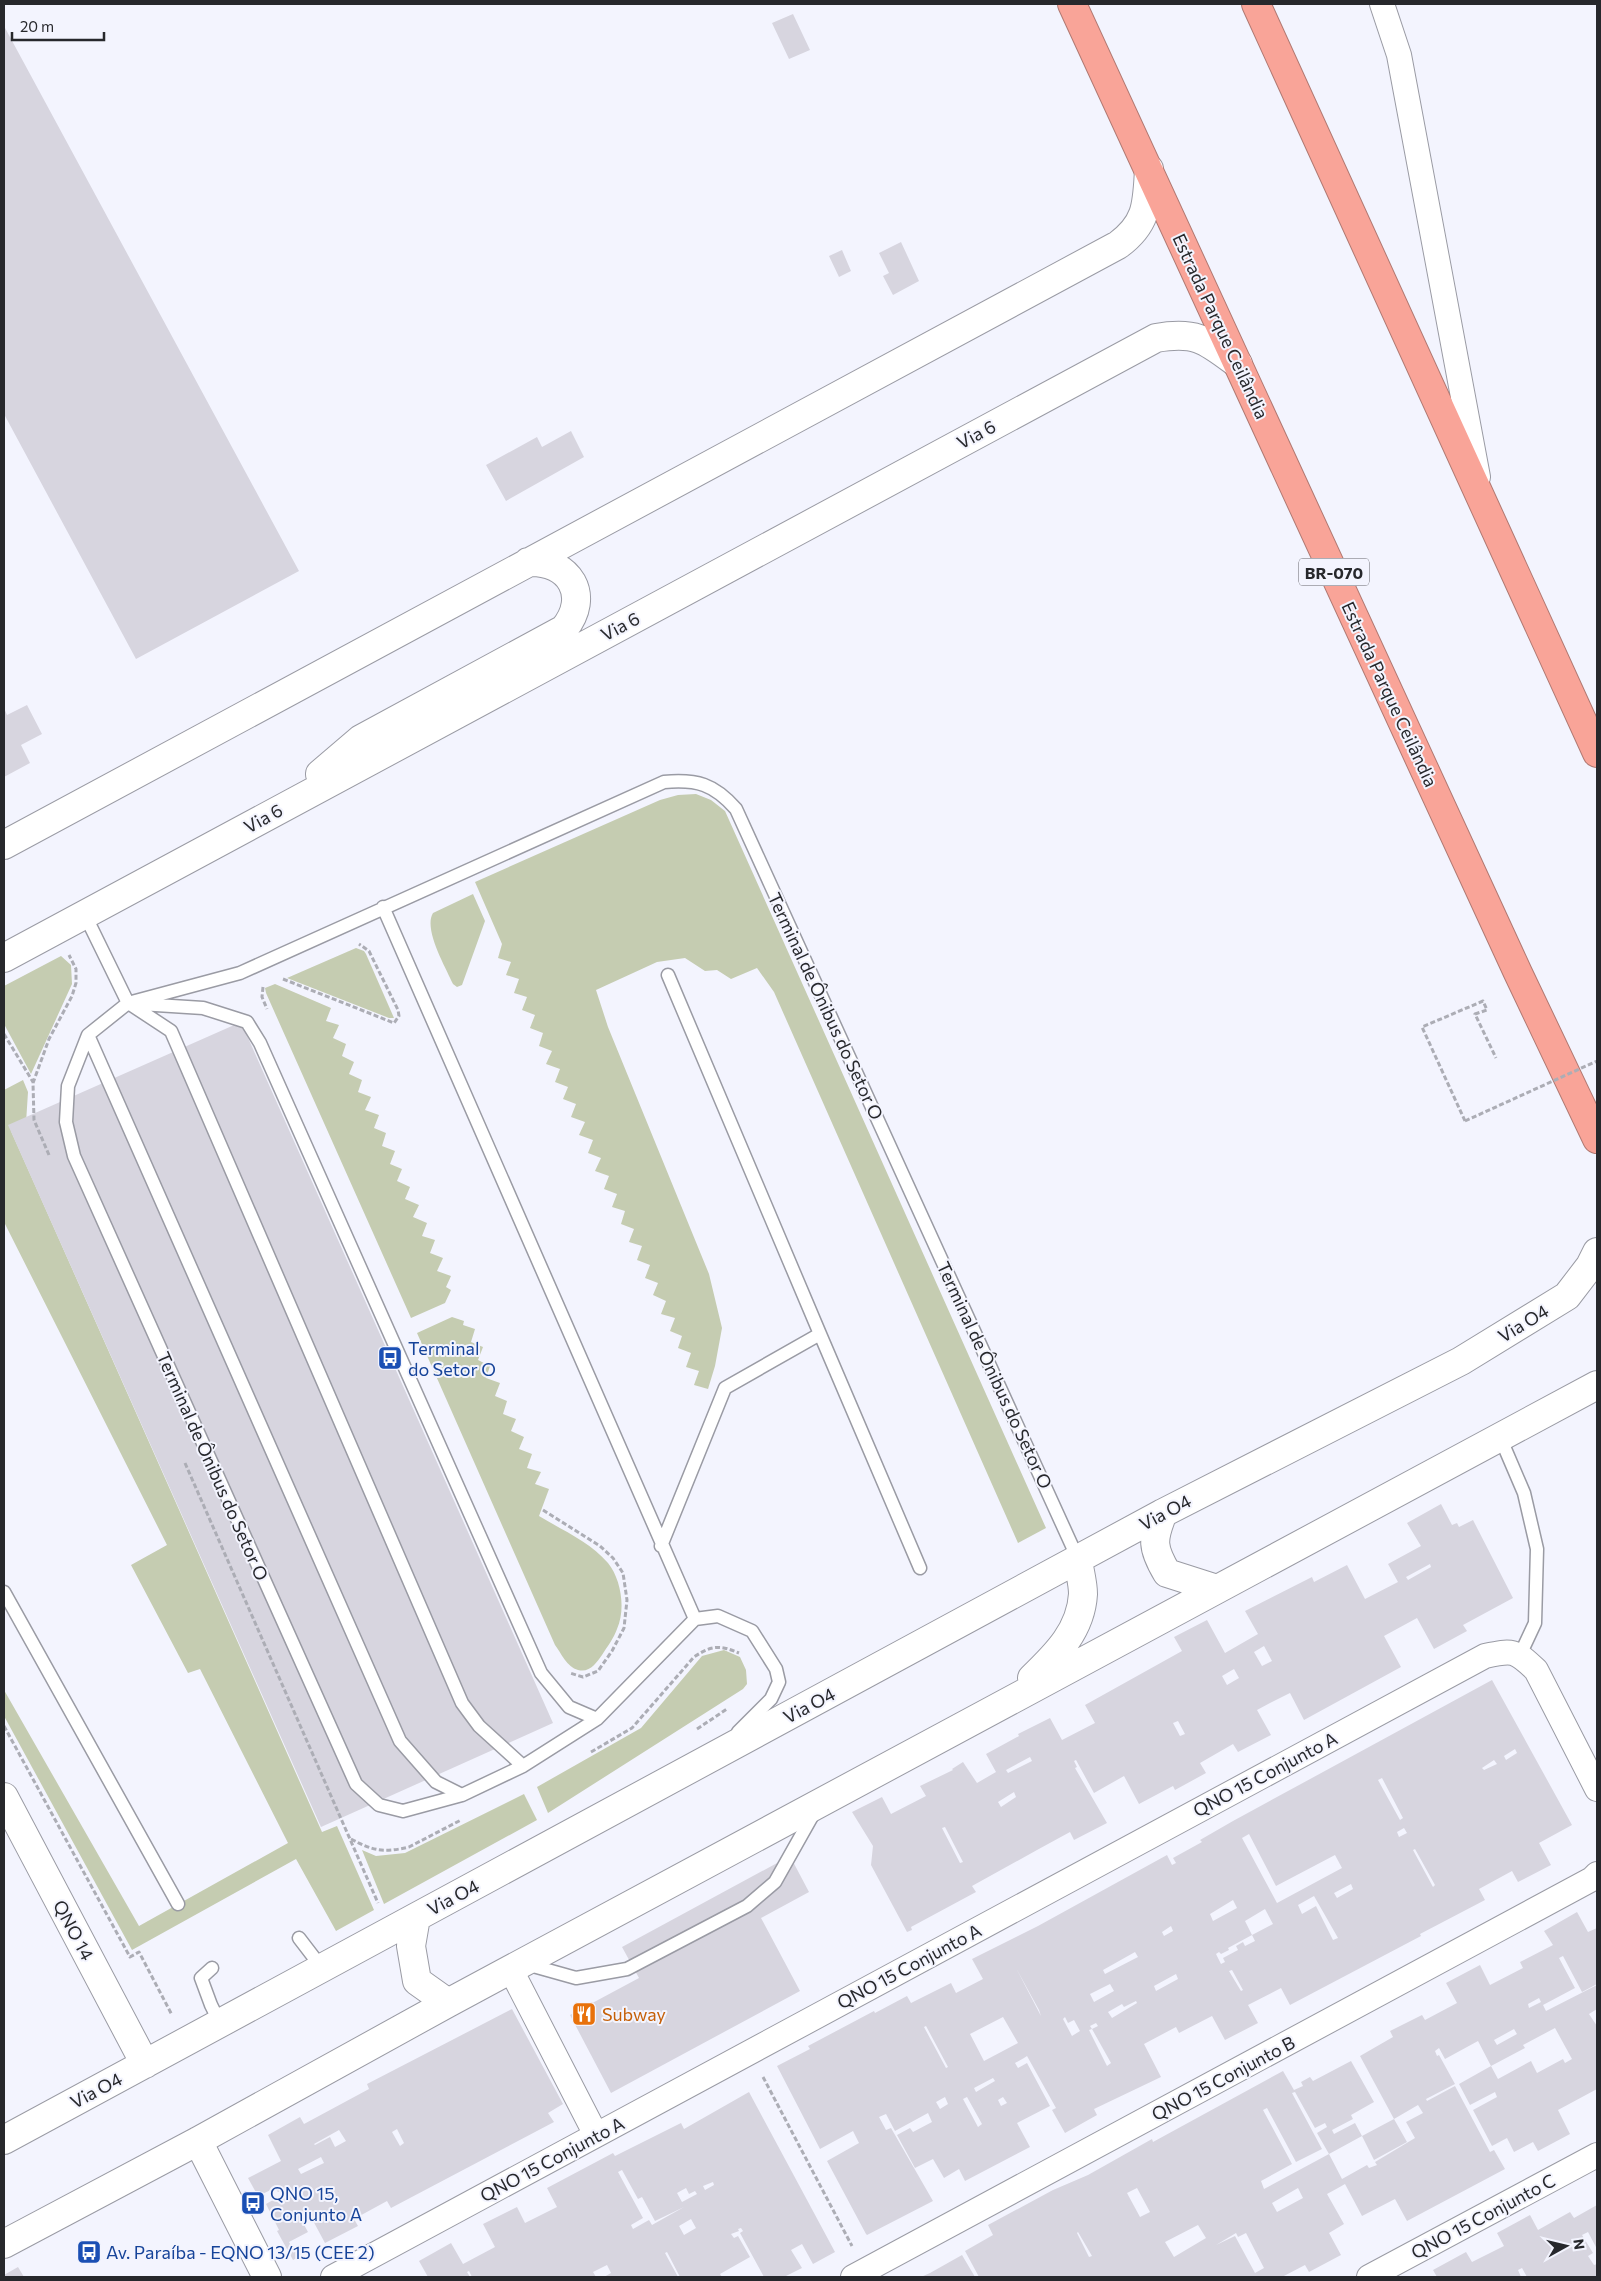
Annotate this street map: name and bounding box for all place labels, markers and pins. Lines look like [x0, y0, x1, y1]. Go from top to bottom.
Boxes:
place label: Terminal do Setor O [408, 1337, 496, 1380]
bus stop icon: Terminal do Setor O [377, 1345, 403, 1371]
restaurant icon: Subway [571, 2001, 597, 2027]
place label: Subway [602, 2003, 666, 2025]
place label: QNO 15, Conjunto A [270, 2182, 362, 2225]
bus stop icon: QNO 15, Conjunto A [240, 2190, 266, 2216]
bus stop icon: Av. Paraíba - EQNO 13/15 (CEE 2) [76, 2239, 102, 2265]
place label: Av. Paraíba - EQNO 13/15 (CEE 2) [106, 2241, 375, 2263]

